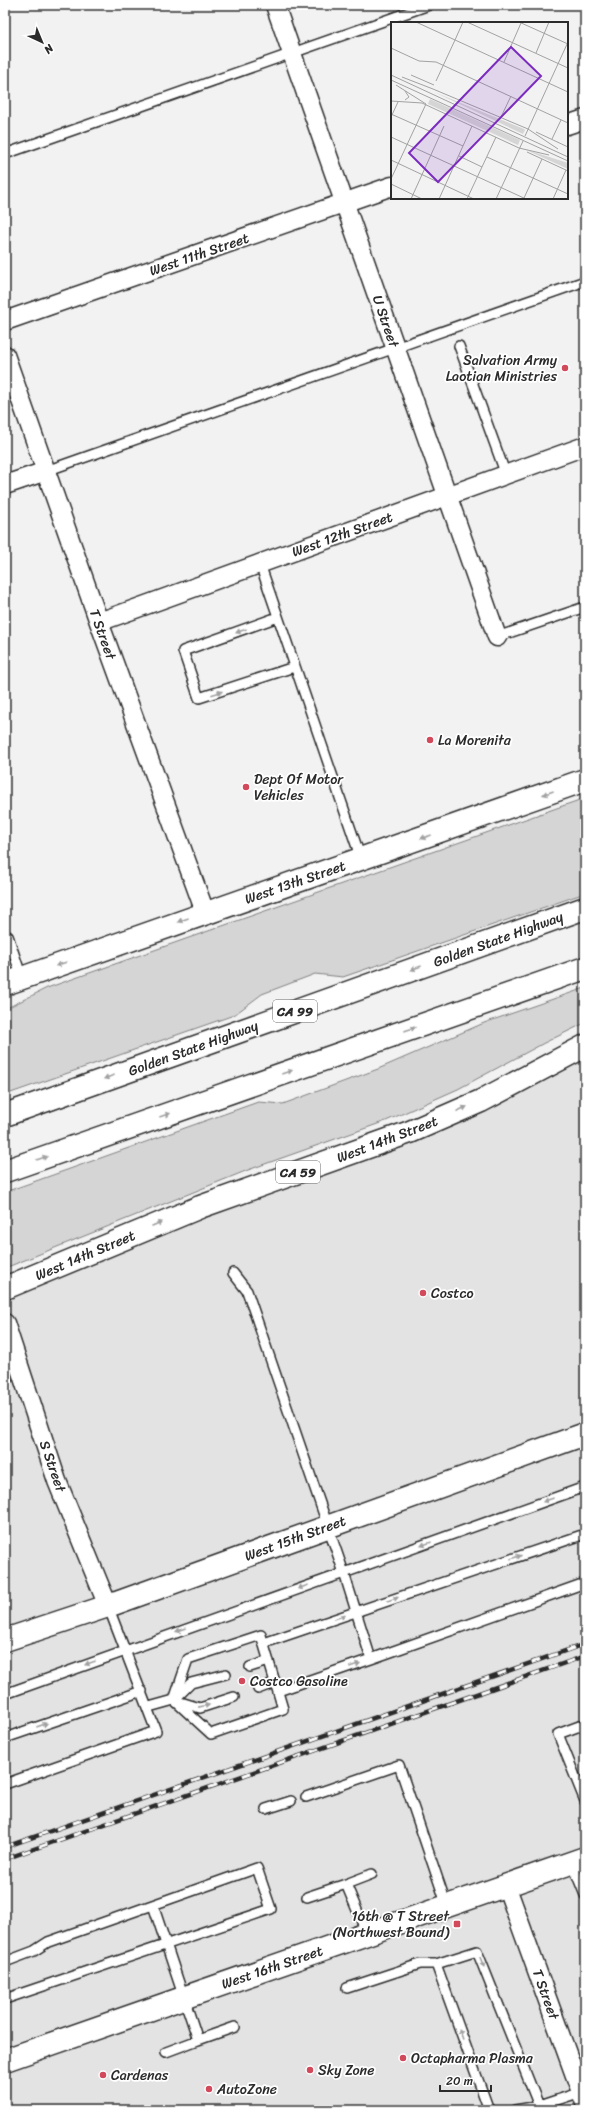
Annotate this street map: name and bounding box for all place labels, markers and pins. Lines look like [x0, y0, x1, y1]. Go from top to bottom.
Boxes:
place label: Salvation Army Laotian Ministries [446, 348, 558, 389]
marker: Salvation Army Laotian Ministries [560, 363, 570, 373]
place label: La Morenita [438, 728, 512, 753]
marker: La Morenita [425, 735, 435, 745]
place label: Dept Of Motor Vehicles [254, 767, 344, 808]
marker: Dept Of Motor Vehicles [241, 782, 251, 792]
place label: Costco [431, 1281, 474, 1306]
marker: Costco [418, 1288, 428, 1298]
place label: Costco Gasoline [250, 1669, 348, 1694]
marker: Costco Gasoline [237, 1676, 247, 1686]
place label: 16th @ T Street (Northwest Bound) [332, 1904, 450, 1945]
marker: 16th @ T Street (Northwest Bound) [452, 1919, 462, 1929]
place label: Octapharma Plasma [411, 2046, 534, 2071]
marker: Octapharma Plasma [398, 2053, 408, 2063]
place label: Sky Zone [318, 2058, 374, 2083]
place label: Cardenas [111, 2063, 169, 2088]
marker: Sky Zone [305, 2065, 315, 2075]
marker: Cardenas [98, 2070, 108, 2080]
place label: AutoZone [216, 2077, 277, 2102]
marker: AutoZone [204, 2084, 214, 2094]

